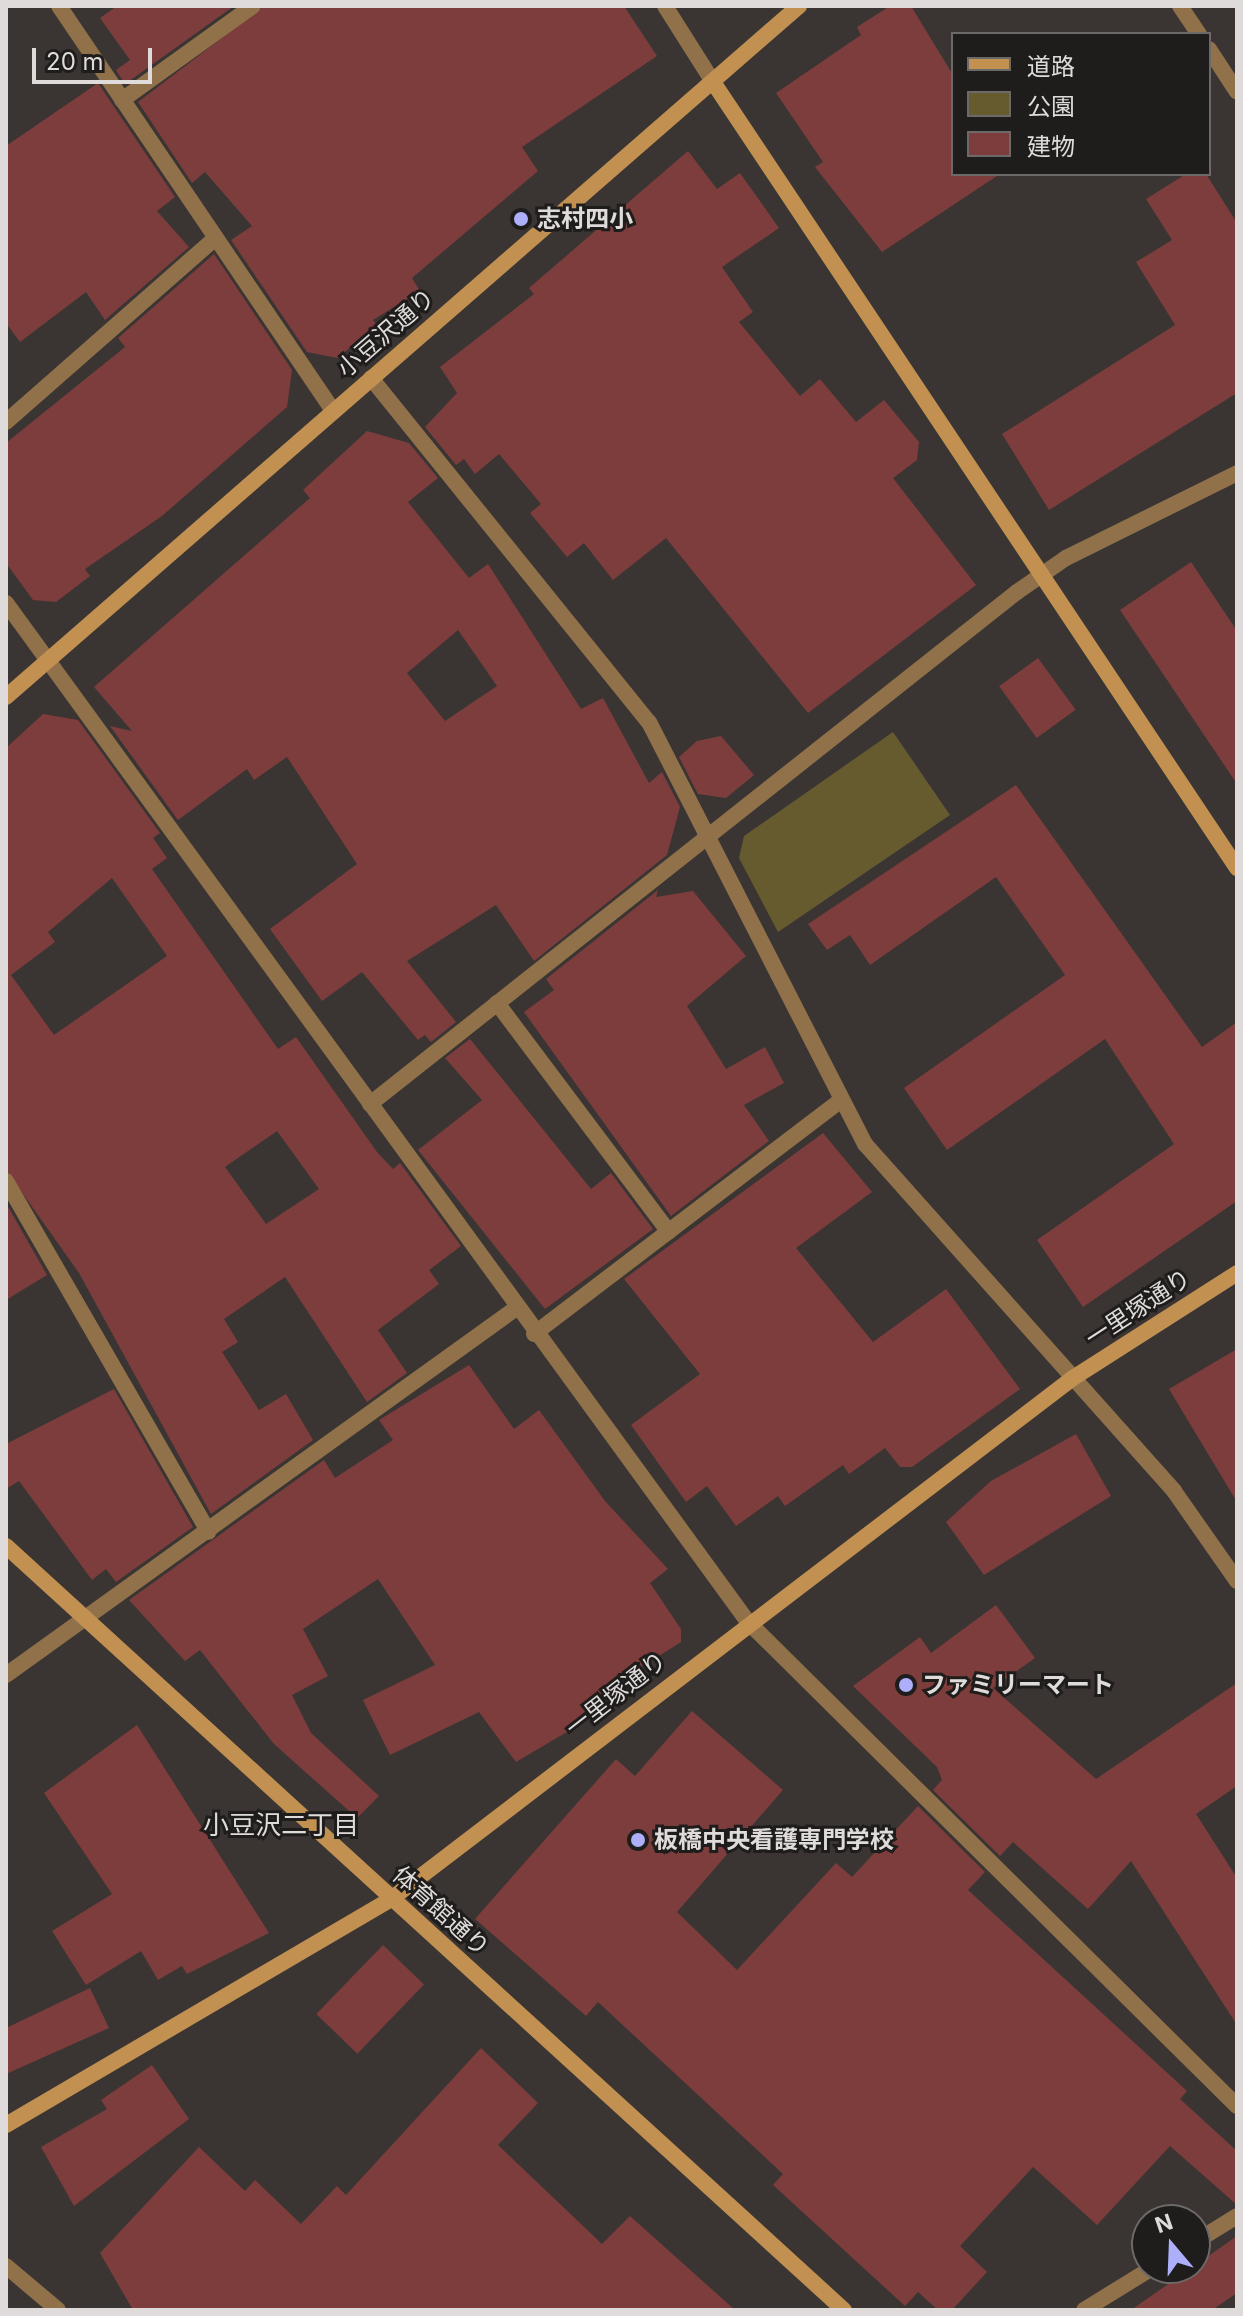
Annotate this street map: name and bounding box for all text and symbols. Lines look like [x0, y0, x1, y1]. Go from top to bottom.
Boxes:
scale bar [36, 32, 156, 82]
legend [951, 32, 1211, 176]
text: 20 m [46, 47, 104, 76]
text: 道路 [1027, 52, 1075, 81]
text: 公園 [1027, 92, 1075, 121]
text: 建物 [1027, 132, 1075, 161]
place label: 志村四小 [537, 205, 633, 233]
marker: 志村四小 [512, 210, 530, 228]
street label: 小豆沢通り [331, 283, 441, 383]
street label: 一里塚通り [1080, 1263, 1196, 1353]
street label: 一里塚通り [560, 1646, 672, 1742]
place label: ファミリーマート [922, 1671, 1114, 1699]
marker: ファミリーマート [897, 1676, 915, 1694]
district label: 小豆沢二丁目 [203, 1809, 359, 1841]
place label: 板橋中央看護専門学校 [654, 1826, 894, 1854]
marker: 板橋中央看護専門学校 [629, 1831, 647, 1849]
street label: 体育館通り [387, 1860, 495, 1962]
north arrow [1131, 2204, 1211, 2284]
text: N [1152, 2208, 1176, 2238]

